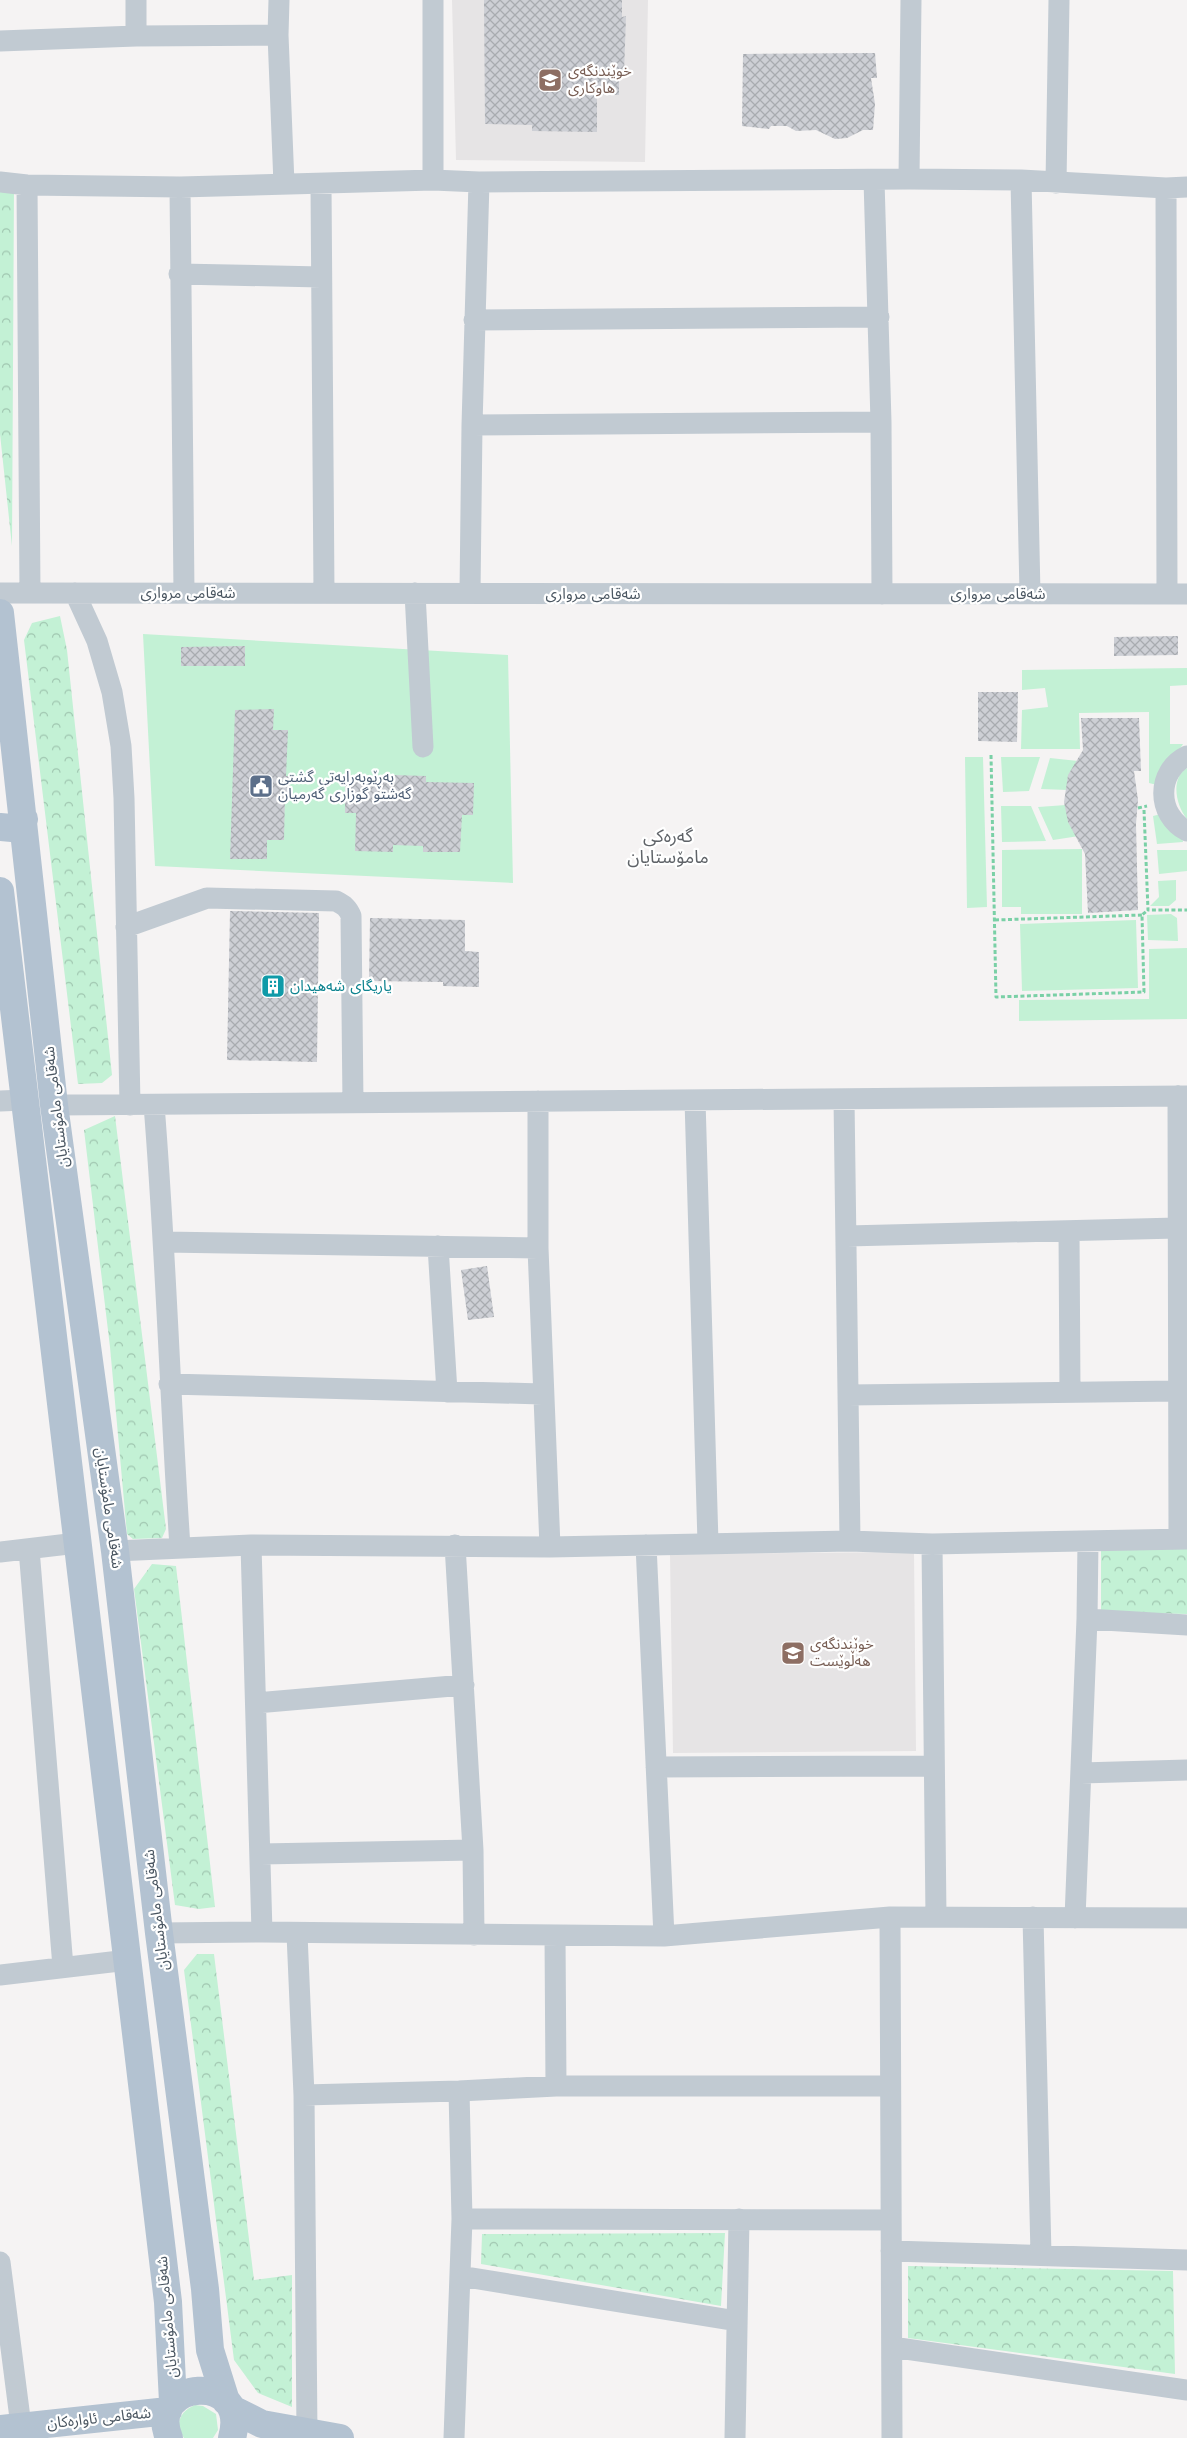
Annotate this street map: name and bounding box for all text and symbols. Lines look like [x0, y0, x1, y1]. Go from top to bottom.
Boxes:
place label: خوێندنگەی هاوکاری [568, 62, 632, 97]
school or university icon: خوێندنگەی هاوکاری [537, 67, 563, 93]
street label: شەقامی مرواری [140, 584, 236, 602]
street label: شەقامی مرواری [545, 585, 641, 603]
street label: شەقامی مرواری [950, 585, 1046, 603]
place label: بەڕێوبەرایەتی گشتی گەشتو گوزاری گەرمیان [278, 768, 412, 803]
public building icon: بەڕێوبەرایەتی گشتی گەشتو گوزاری گەرمیان [248, 773, 274, 799]
district label: گەرەکی مامۆستایان [627, 825, 709, 868]
building icon: یاریگای شەهیدان [260, 973, 286, 999]
place label: یاریگای شەهیدان [290, 977, 392, 995]
street label: شەقامی مامۆستایان [40, 1045, 72, 1169]
street label: شەقامی مامۆستایان [92, 1446, 126, 1570]
place label: خوێندنگەی هەڵوێست [810, 1635, 874, 1670]
school or university icon: خوێندنگەی هەڵوێست [780, 1640, 806, 1666]
street label: شەقامی مامۆستایان [140, 1848, 172, 1972]
street label: شەقامی مامۆستایان [153, 2255, 181, 2379]
street label: شەقامی ئاوارەکان [46, 2404, 152, 2432]

